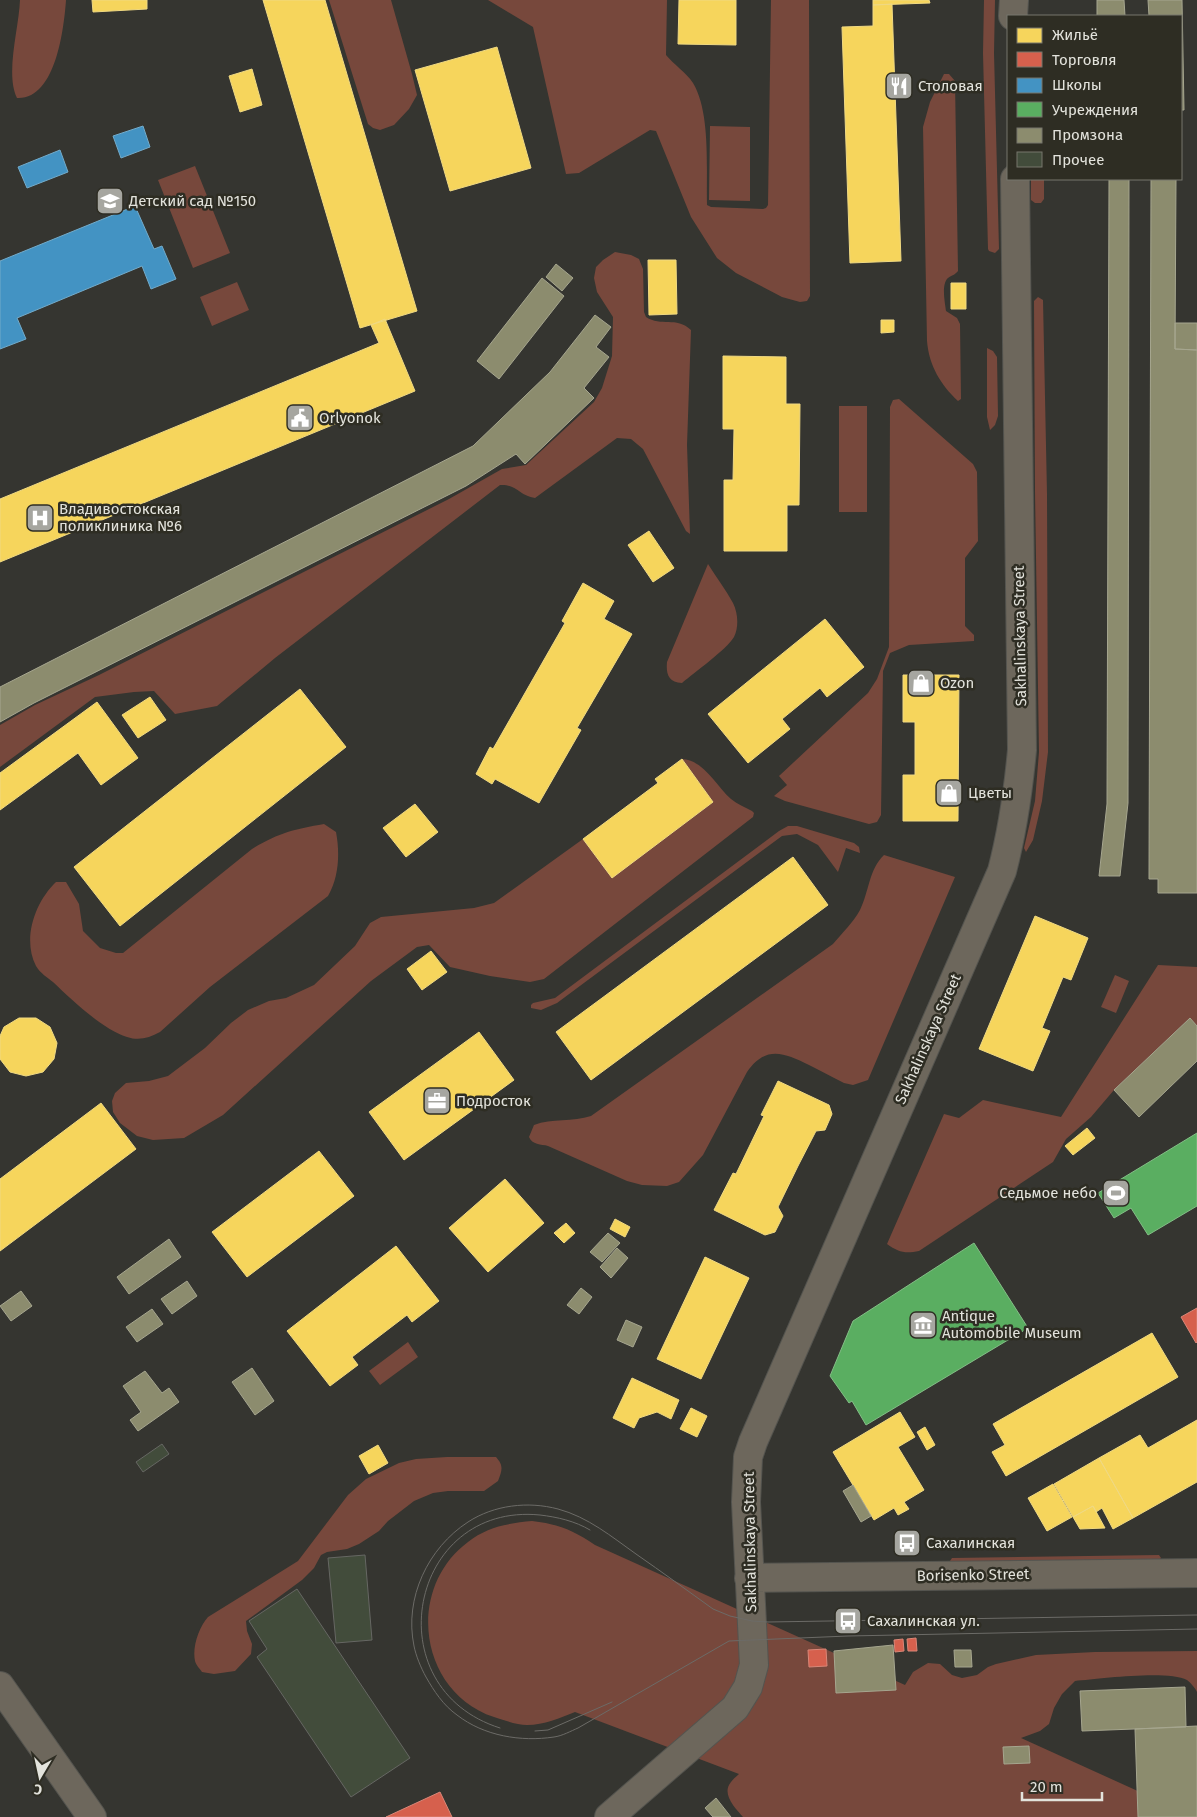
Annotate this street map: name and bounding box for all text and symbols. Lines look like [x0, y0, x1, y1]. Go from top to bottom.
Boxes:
legend [1007, 15, 1182, 180]
text: Жильё [1052, 26, 1098, 44]
text: Торговля [1052, 51, 1117, 69]
restaurant icon: Столовая [884, 71, 914, 101]
text: Школы [1052, 76, 1102, 94]
place label: Столовая [918, 77, 983, 95]
text: Учреждения [1052, 101, 1138, 119]
text: Промзона [1052, 126, 1123, 144]
text: Прочее [1052, 151, 1104, 169]
school or university icon: Детский сад №150 [95, 186, 125, 216]
place label: Детский сад №150 [128, 192, 256, 210]
public building icon: Orlyonok [285, 403, 315, 433]
place label: Orlyonok [319, 409, 381, 427]
place label: Владивостокская поликлиника №6 [59, 500, 182, 535]
hospital icon: Владивостокская поликлиника №6 [25, 503, 55, 533]
street label: Sakhalinskaya Street [1010, 565, 1030, 706]
shop icon: Ozon [906, 668, 936, 698]
place label: Ozon [940, 674, 974, 692]
shop icon: Цветы [934, 778, 964, 808]
place label: Цветы [968, 784, 1012, 802]
street label: Sakhalinskaya Street [891, 971, 965, 1107]
office icon: Подросток [422, 1086, 452, 1116]
place label: Подросток [456, 1092, 531, 1110]
sports icon: Седьмое небо [1101, 1178, 1131, 1208]
place label: Седьмое небо [999, 1184, 1097, 1202]
place label: Antique Automobile Museum [942, 1307, 1082, 1342]
museum icon: Antique Automobile Museum [908, 1310, 938, 1340]
street label: Sakhalinskaya Street [740, 1471, 760, 1612]
bus stop icon: Сахалинская [892, 1528, 922, 1558]
place label: Сахалинская [926, 1534, 1015, 1552]
street label: Borisenko Street [916, 1565, 1030, 1585]
bus stop icon: Сахалинская ул. [833, 1606, 863, 1636]
place label: Сахалинская ул. [867, 1612, 980, 1630]
north arrow [15, 1752, 65, 1802]
scale bar [1022, 1770, 1102, 1802]
text: 20 m [1030, 1778, 1063, 1796]
text: С [33, 1780, 43, 1798]

